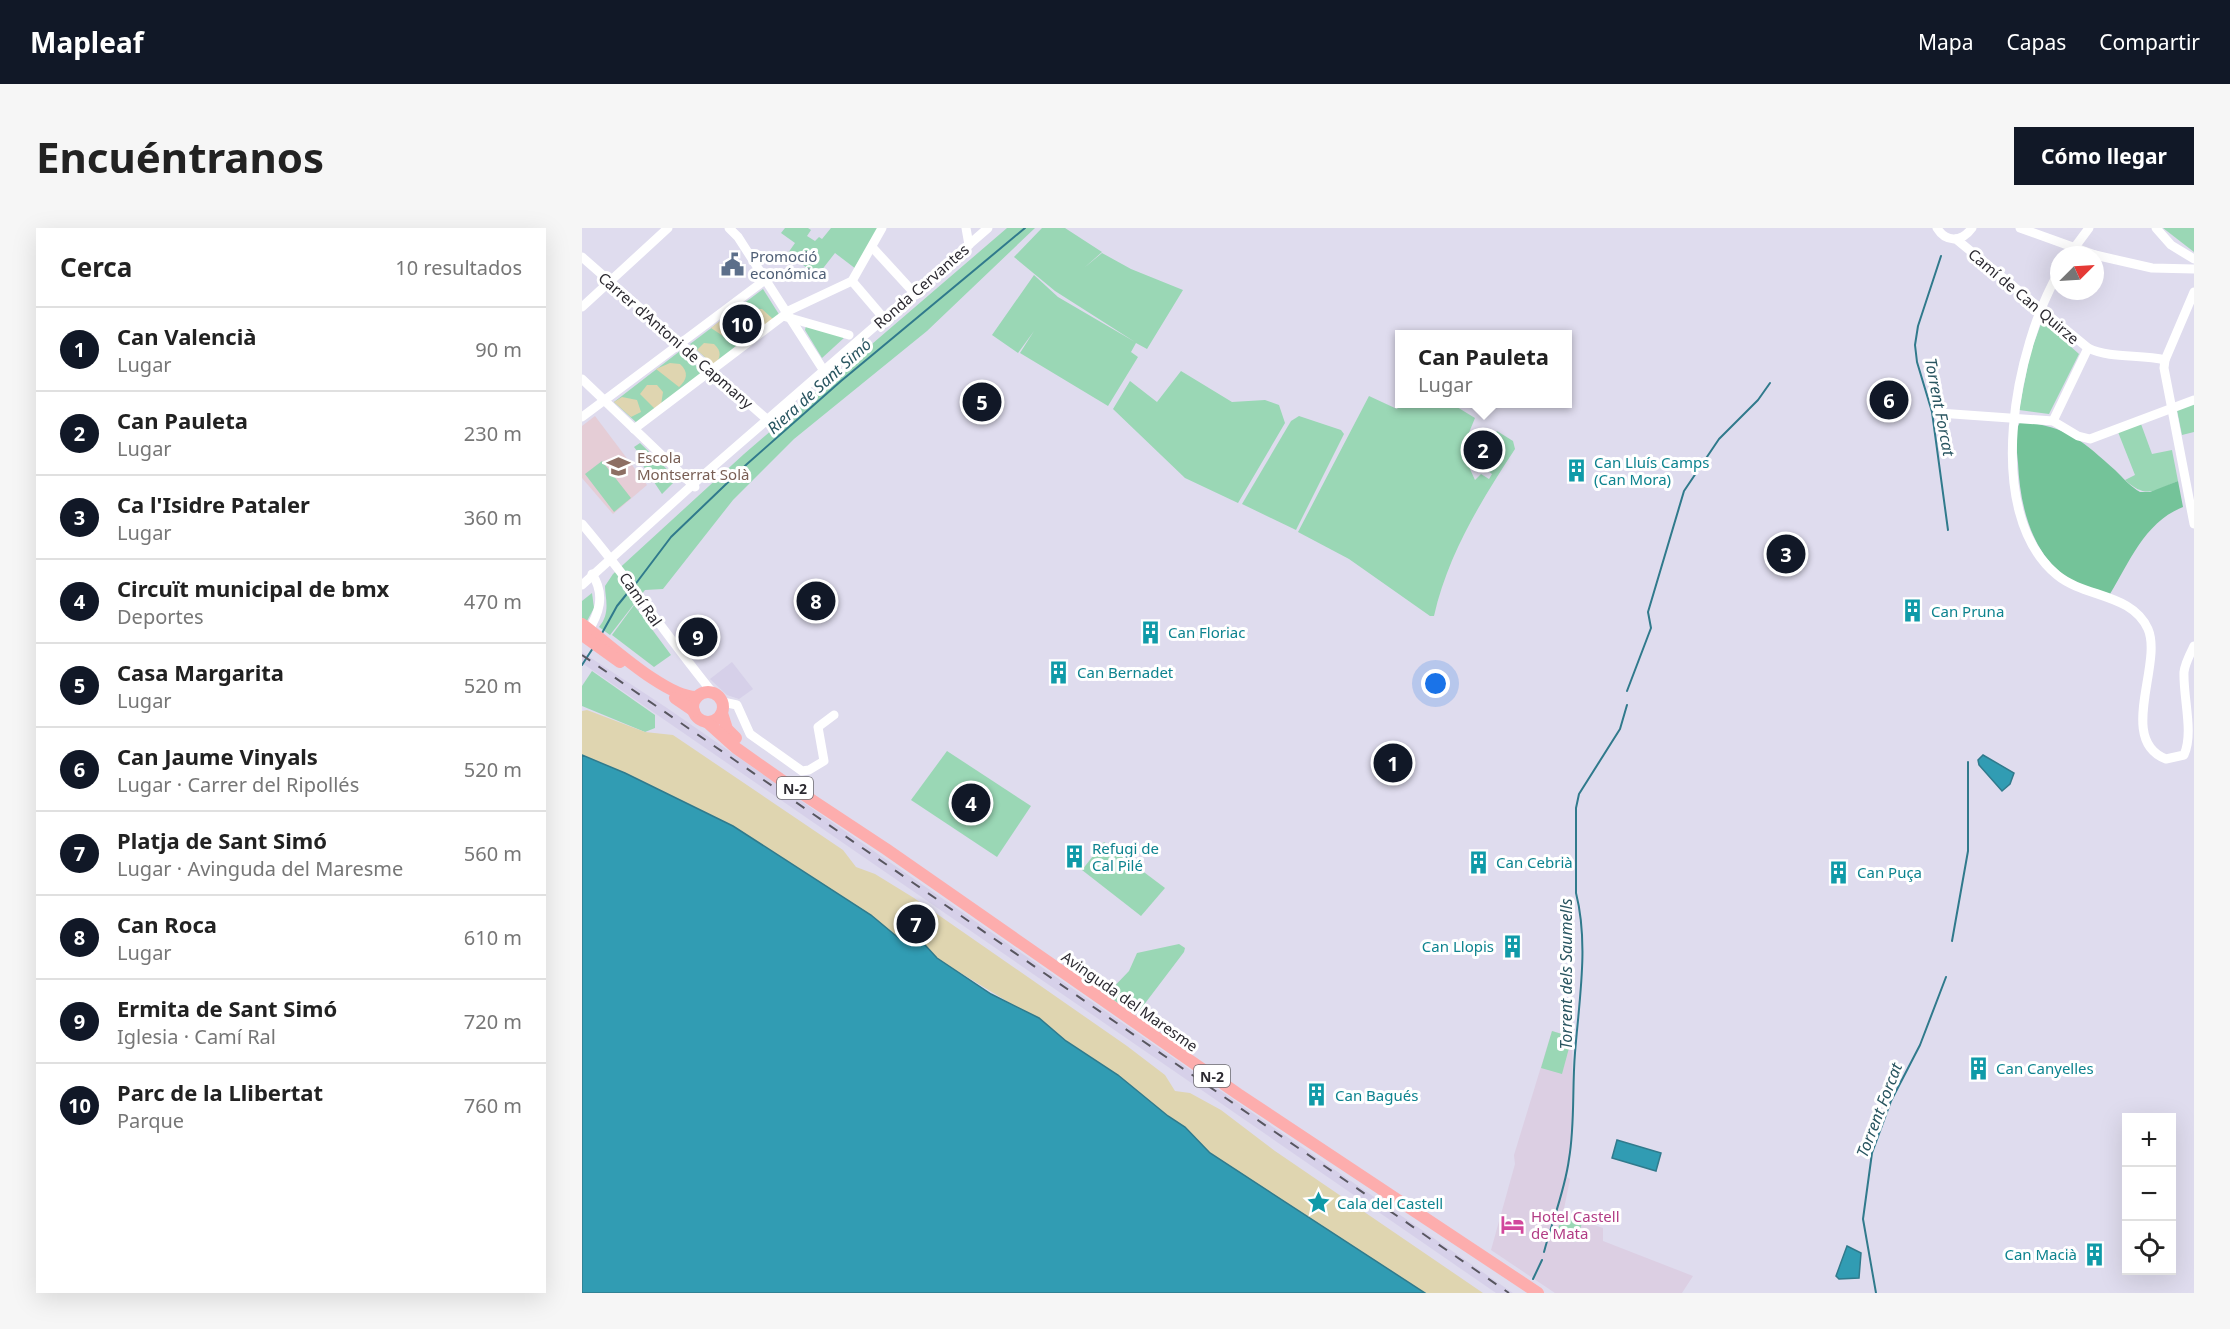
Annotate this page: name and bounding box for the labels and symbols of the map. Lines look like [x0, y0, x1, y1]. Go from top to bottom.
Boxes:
street label: Ronda Cervantes [869, 239, 973, 333]
street label: Camí de Can Quirze [1964, 244, 2084, 348]
place label: Promoció económica [750, 246, 827, 283]
north arrow [2050, 246, 2104, 300]
public building icon: Promoció económica [719, 252, 745, 278]
street label: Carrer d'Antoni de Capmany [595, 267, 758, 413]
pin: 10 [722, 302, 762, 346]
water label: Riera de Sant Simó [762, 333, 876, 439]
water label: Torrent Forcat [1920, 356, 1960, 459]
pin: 6 [1870, 378, 1908, 423]
pin: 5 [962, 380, 1002, 424]
pin: 2 [1464, 428, 1502, 472]
place label: Escola Montserrat Solà [637, 447, 749, 484]
place label: Can Lluís Camps (Can Mora) [1594, 452, 1709, 489]
school or university icon: Escola Montserrat Solà [606, 453, 632, 479]
building icon: Can Lluís Camps (Can Mora) [1563, 458, 1589, 484]
pin: 3 [1766, 532, 1806, 576]
street label: Camí Ral [615, 568, 667, 630]
pin: 8 [796, 578, 836, 623]
building icon: Can Pruna [1900, 598, 1926, 624]
place label: Can Pruna [1931, 601, 2004, 621]
pin: 9 [678, 614, 718, 660]
building icon: Can Floriac [1137, 619, 1163, 645]
place label: Can Floriac [1168, 622, 1245, 642]
building icon: Can Bernadet [1046, 659, 1072, 685]
place label: Can Bernadet [1077, 662, 1174, 682]
your location [1421, 669, 1450, 698]
pin: 1 [1374, 740, 1412, 786]
road number: N-2 [777, 777, 813, 799]
pin: 4 [952, 780, 990, 826]
place label: Refugi de Cal Pilé [1092, 838, 1159, 875]
building icon: Refugi de Cal Pilé [1061, 844, 1087, 870]
building icon: Can Cebrià [1465, 849, 1491, 875]
place label: Can Cebrià [1496, 852, 1573, 872]
building icon: Can Puça [1826, 859, 1852, 885]
place label: Can Puça [1857, 862, 1922, 882]
water label: Torrent dels Saumells [1555, 898, 1577, 1050]
pin: 7 [896, 902, 936, 946]
building icon: Can Llopis [1499, 933, 1525, 959]
place label: Can Llopis [1422, 936, 1494, 956]
street label: Avinguda del Maresme [1058, 946, 1202, 1056]
building icon: Can Canyelles [1965, 1055, 1991, 1081]
place label: Can Canyelles [1996, 1058, 2094, 1078]
water label: Torrent Forcat [1851, 1059, 1907, 1160]
road number: N-2 [1194, 1065, 1230, 1087]
building icon: Can Bagués [1304, 1082, 1330, 1108]
place label: Can Bagués [1335, 1085, 1418, 1105]
place icon: Cala del Castell [1306, 1190, 1332, 1216]
place label: Cala del Castell [1337, 1193, 1443, 1213]
place label: Hotel Castell de Mata [1531, 1206, 1620, 1243]
hotel icon: Hotel Castell de Mata [1500, 1212, 1526, 1238]
building icon: Can Macià [2082, 1241, 2108, 1267]
place label: Can Macià [2004, 1244, 2077, 1264]

